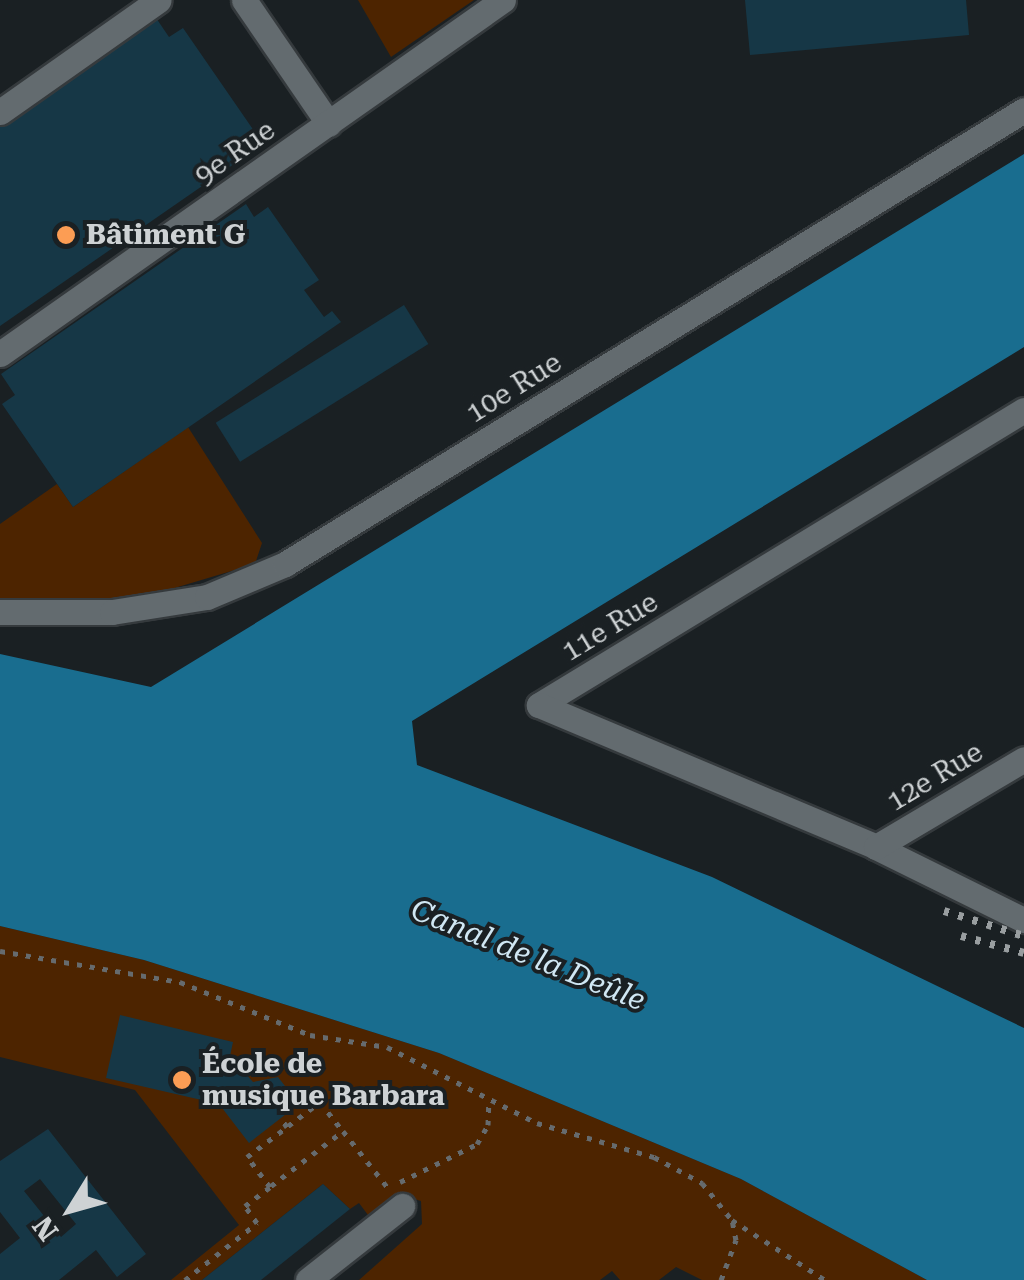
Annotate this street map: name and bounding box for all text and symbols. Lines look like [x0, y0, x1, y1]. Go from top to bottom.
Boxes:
street label: 9e Rue [189, 113, 281, 193]
place label: Bâtiment G [86, 218, 245, 252]
marker: Bâtiment G [55, 224, 77, 246]
street label: 10e Rue [460, 346, 568, 430]
street label: 11e Rue [556, 585, 664, 669]
street label: 12e Rue [881, 735, 989, 819]
water label: Canal de la Deûle [406, 892, 650, 1018]
place label: École de musique Barbara [202, 1047, 445, 1113]
marker: École de musique Barbara [171, 1069, 193, 1091]
north arrow [20, 1160, 120, 1260]
text: N [26, 1210, 65, 1247]

